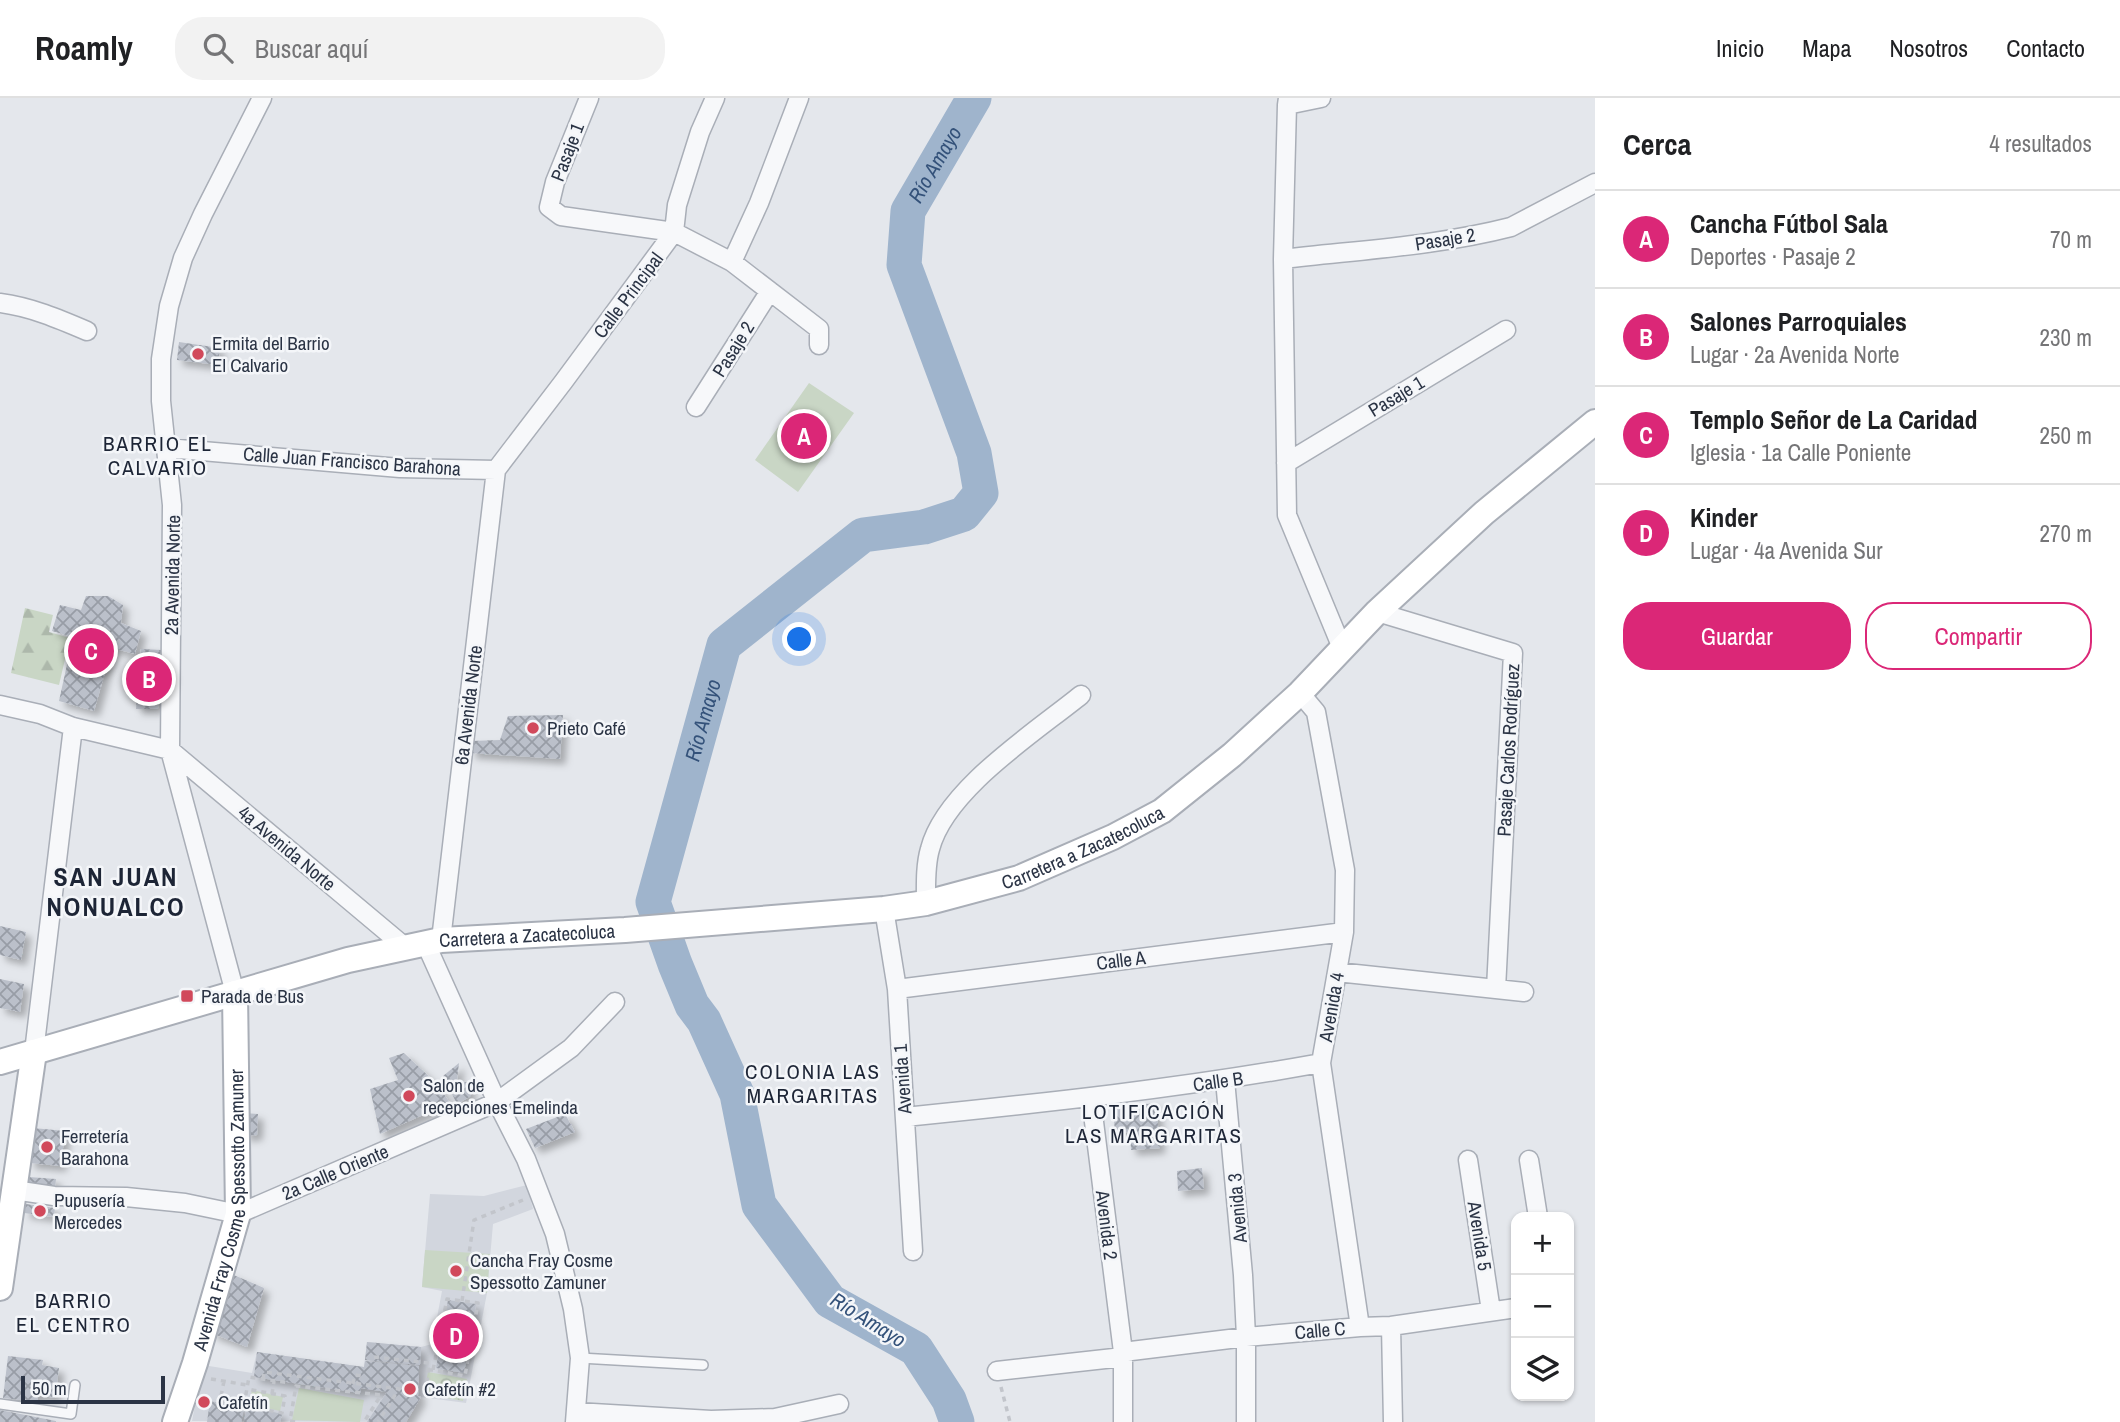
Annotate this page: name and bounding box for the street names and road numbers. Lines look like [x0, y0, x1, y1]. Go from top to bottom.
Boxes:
street label: Pasaje 1 [544, 119, 590, 185]
street label: Pasaje 2 [1413, 221, 1477, 257]
street label: Calle Principal [587, 247, 669, 343]
street label: Pasaje 2 [706, 316, 760, 382]
street label: Pasaje 1 [1363, 369, 1429, 423]
street label: Calle Juan Francisco Barahona [242, 440, 462, 482]
street label: 2a Avenida Norte [158, 515, 186, 635]
street label: 6a Avenida Norte [448, 644, 488, 766]
street label: Pasaje Carlos Rodríguez [1490, 663, 1526, 837]
street label: 4a Avenida Norte [233, 799, 341, 897]
street label: Carretera a Zacatecoluca [999, 799, 1169, 895]
street label: Carretera a Zacatecoluca [439, 918, 616, 953]
street label: Calle A [1095, 944, 1148, 976]
street label: Avenida 4 [1312, 970, 1350, 1045]
street label: Avenida 1 [887, 1043, 917, 1116]
street label: Calle B [1191, 1065, 1245, 1097]
street label: Avenida Fray Cosme Spessotto Zamuner [186, 1068, 251, 1355]
street label: 2a Calle Oriente [278, 1138, 392, 1206]
street label: Avenida 3 [1221, 1172, 1253, 1245]
street label: Avenida 2 [1090, 1188, 1124, 1261]
street label: Avenida 5 [1462, 1198, 1498, 1273]
street label: Calle C [1293, 1315, 1347, 1345]

